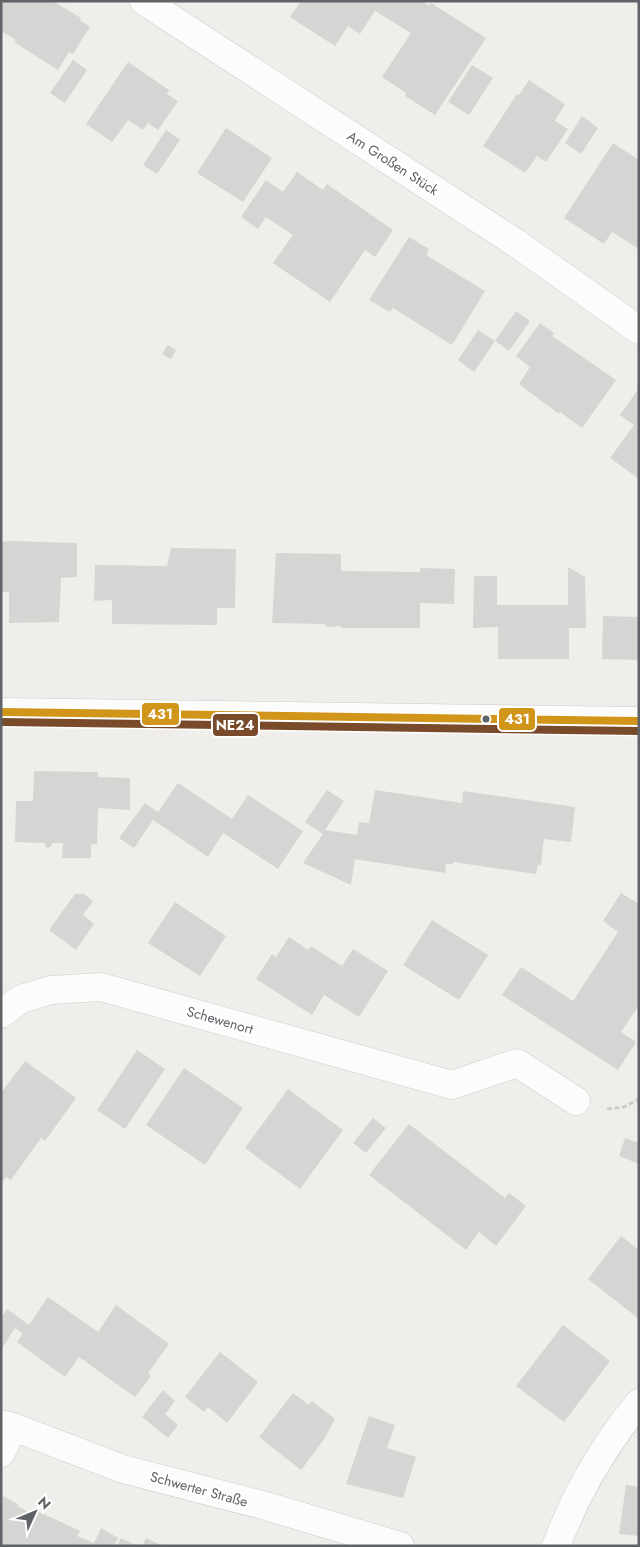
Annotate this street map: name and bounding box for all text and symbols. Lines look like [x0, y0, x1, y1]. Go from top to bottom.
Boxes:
street label: Am Großen Stück [343, 126, 443, 201]
line badge: 431 [141, 702, 180, 726]
text: 431 [147, 704, 173, 724]
line badge: 431 [498, 707, 536, 731]
text: 431 [504, 709, 530, 729]
line badge: NE24 [212, 713, 259, 737]
unlabelled marker [481, 714, 491, 724]
text: NE24 [216, 715, 254, 735]
street label: Schewenort [184, 1001, 256, 1039]
street label: Schwerter Straße [148, 1466, 250, 1512]
north arrow [10, 1487, 60, 1537]
text: N [33, 1492, 55, 1514]

